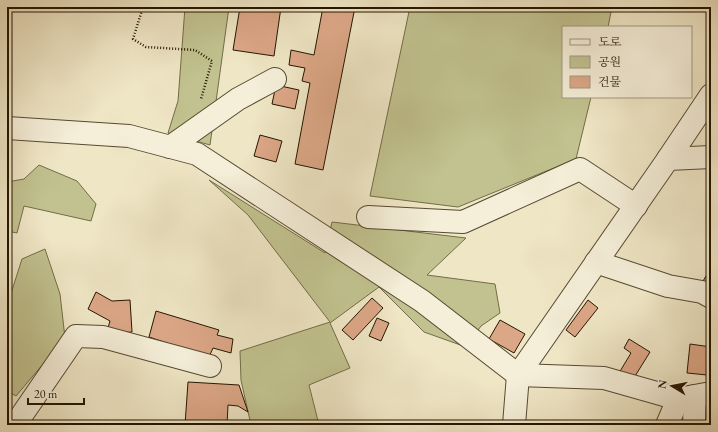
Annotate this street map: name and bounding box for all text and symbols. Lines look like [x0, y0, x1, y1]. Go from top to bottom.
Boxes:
legend [562, 26, 692, 98]
text: 도로 [598, 34, 622, 50]
text: 공원 [598, 54, 621, 70]
text: 건물 [598, 74, 622, 90]
north arrow [652, 366, 692, 406]
text: N [654, 379, 670, 390]
scale bar [28, 380, 84, 406]
text: 20 m [34, 386, 58, 402]

